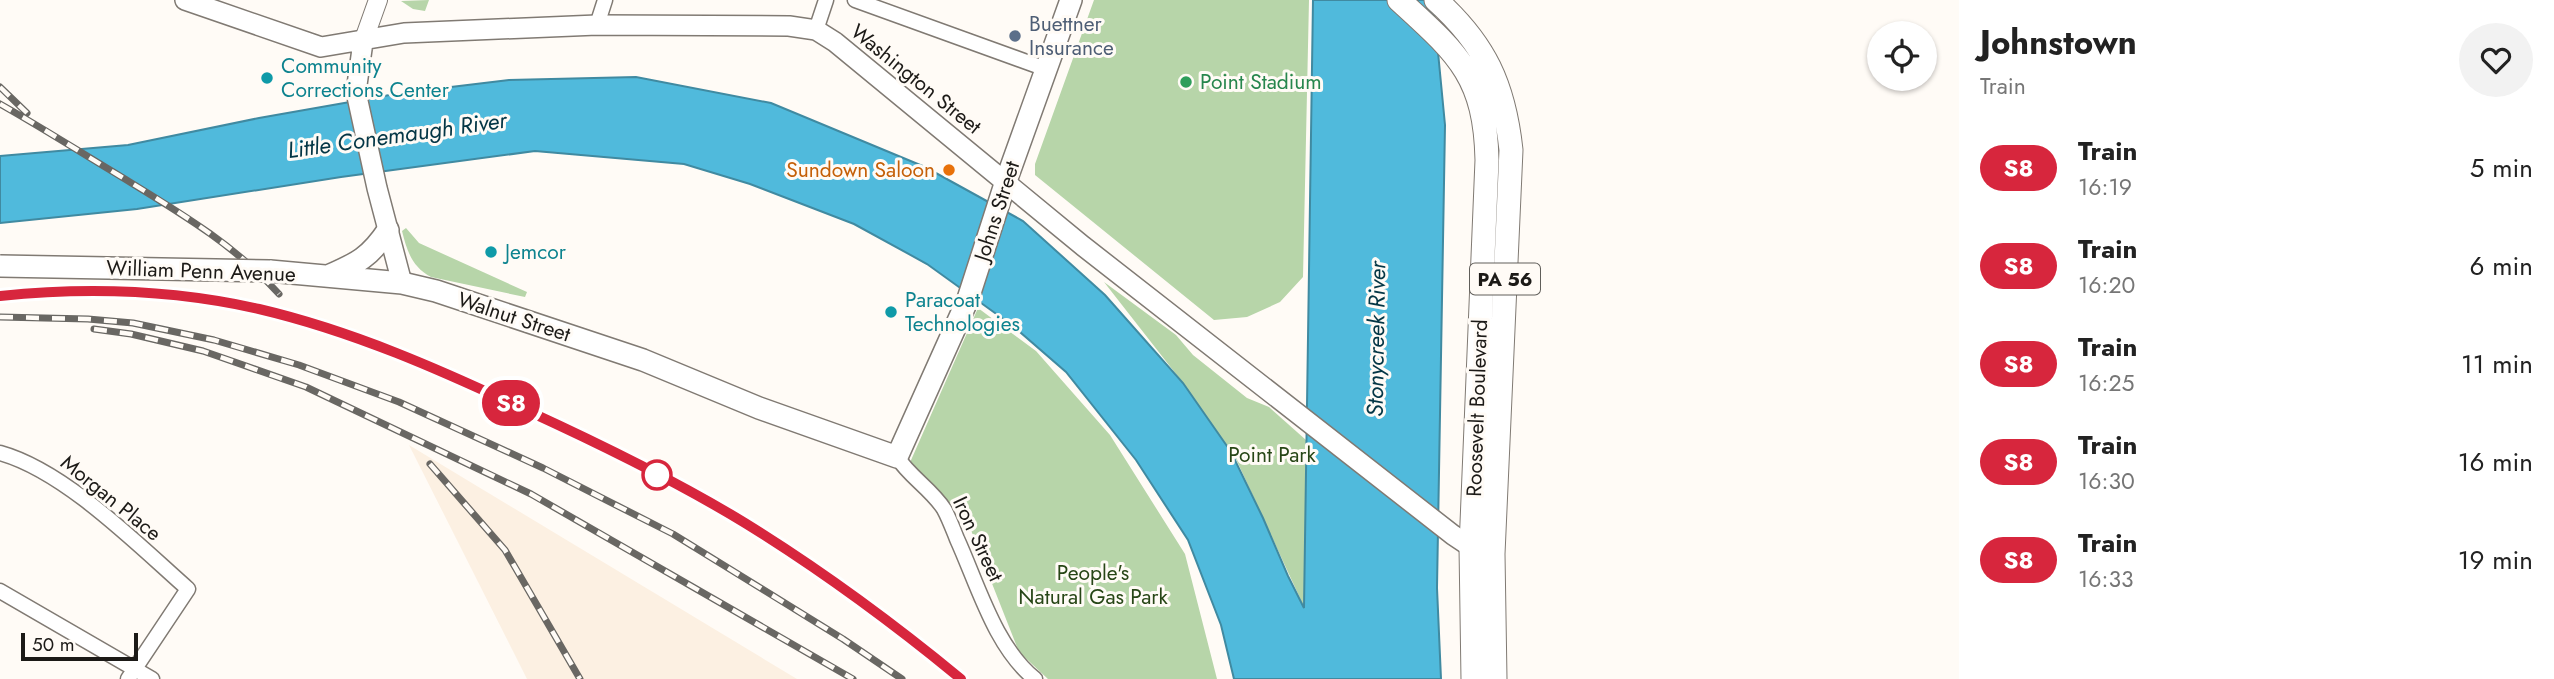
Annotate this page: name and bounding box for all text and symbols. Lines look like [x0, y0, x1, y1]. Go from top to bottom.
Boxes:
place label: Buettner Insurance [1029, 9, 1114, 63]
street label: Washington Street [844, 17, 988, 141]
text: Johnstown [1980, 19, 2137, 66]
map controls [1867, 21, 1937, 91]
button: locate [1867, 21, 1937, 91]
button: heart [2459, 23, 2533, 97]
marker: Buettner Insurance [1007, 28, 1023, 44]
place label: Community Corrections Center [281, 51, 450, 105]
place label: Point Stadium [1200, 67, 1322, 97]
text: Train [1980, 69, 2026, 103]
marker: Community Corrections Center [259, 70, 275, 86]
marker: Point Stadium [1178, 74, 1194, 90]
water label: Little Conemaugh River [285, 103, 510, 167]
text: Train [2078, 132, 2137, 170]
text: 5 min [2470, 149, 2533, 187]
text: S8 [2003, 150, 2034, 185]
place label: Sundown Saloon [786, 155, 935, 185]
street label: Johns Street [966, 157, 1027, 268]
marker: Sundown Saloon [941, 162, 957, 178]
text: 16:19 [2078, 170, 2132, 204]
text: Train [2078, 230, 2137, 268]
place label: Jemcor [502, 237, 567, 267]
marker: Jemcor [483, 244, 499, 260]
text: 6 min [2470, 247, 2533, 285]
text: S8 [2003, 248, 2034, 283]
street label: William Penn Avenue [106, 253, 296, 289]
water label: Stonycreek River [1358, 260, 1394, 417]
road number: PA 56 [1470, 264, 1540, 294]
text: 16:20 [2078, 268, 2135, 302]
street label: Walnut Street [454, 285, 574, 349]
place label: Paracoat Technologies [905, 285, 1020, 339]
marker: Paracoat Technologies [883, 304, 899, 320]
street label: Roosevelt Boulevard [1459, 319, 1495, 497]
text: Train [2078, 328, 2137, 366]
text: 11 min [2461, 345, 2533, 383]
text: S8 [2003, 346, 2034, 381]
text: 16:25 [2078, 366, 2135, 400]
line badge: S8 [480, 380, 542, 426]
text: S8 [496, 385, 526, 420]
text: Train [2078, 426, 2137, 464]
park label: Point Park [1228, 440, 1317, 470]
text: 16 min [2458, 443, 2533, 481]
text: S8 [2003, 444, 2034, 479]
street label: Morgan Place [54, 448, 168, 548]
unlabelled marker [642, 460, 672, 490]
text: 16:30 [2078, 464, 2135, 498]
street label: Iron Street [945, 491, 1011, 587]
text: Train [2078, 524, 2137, 562]
text: 19 min [2458, 541, 2533, 579]
text: S8 [2003, 542, 2034, 577]
park label: People's Natural Gas Park [1018, 558, 1168, 612]
text: 16:33 [2078, 562, 2134, 596]
scale bar [21, 630, 138, 662]
text: 50 m [32, 631, 75, 658]

